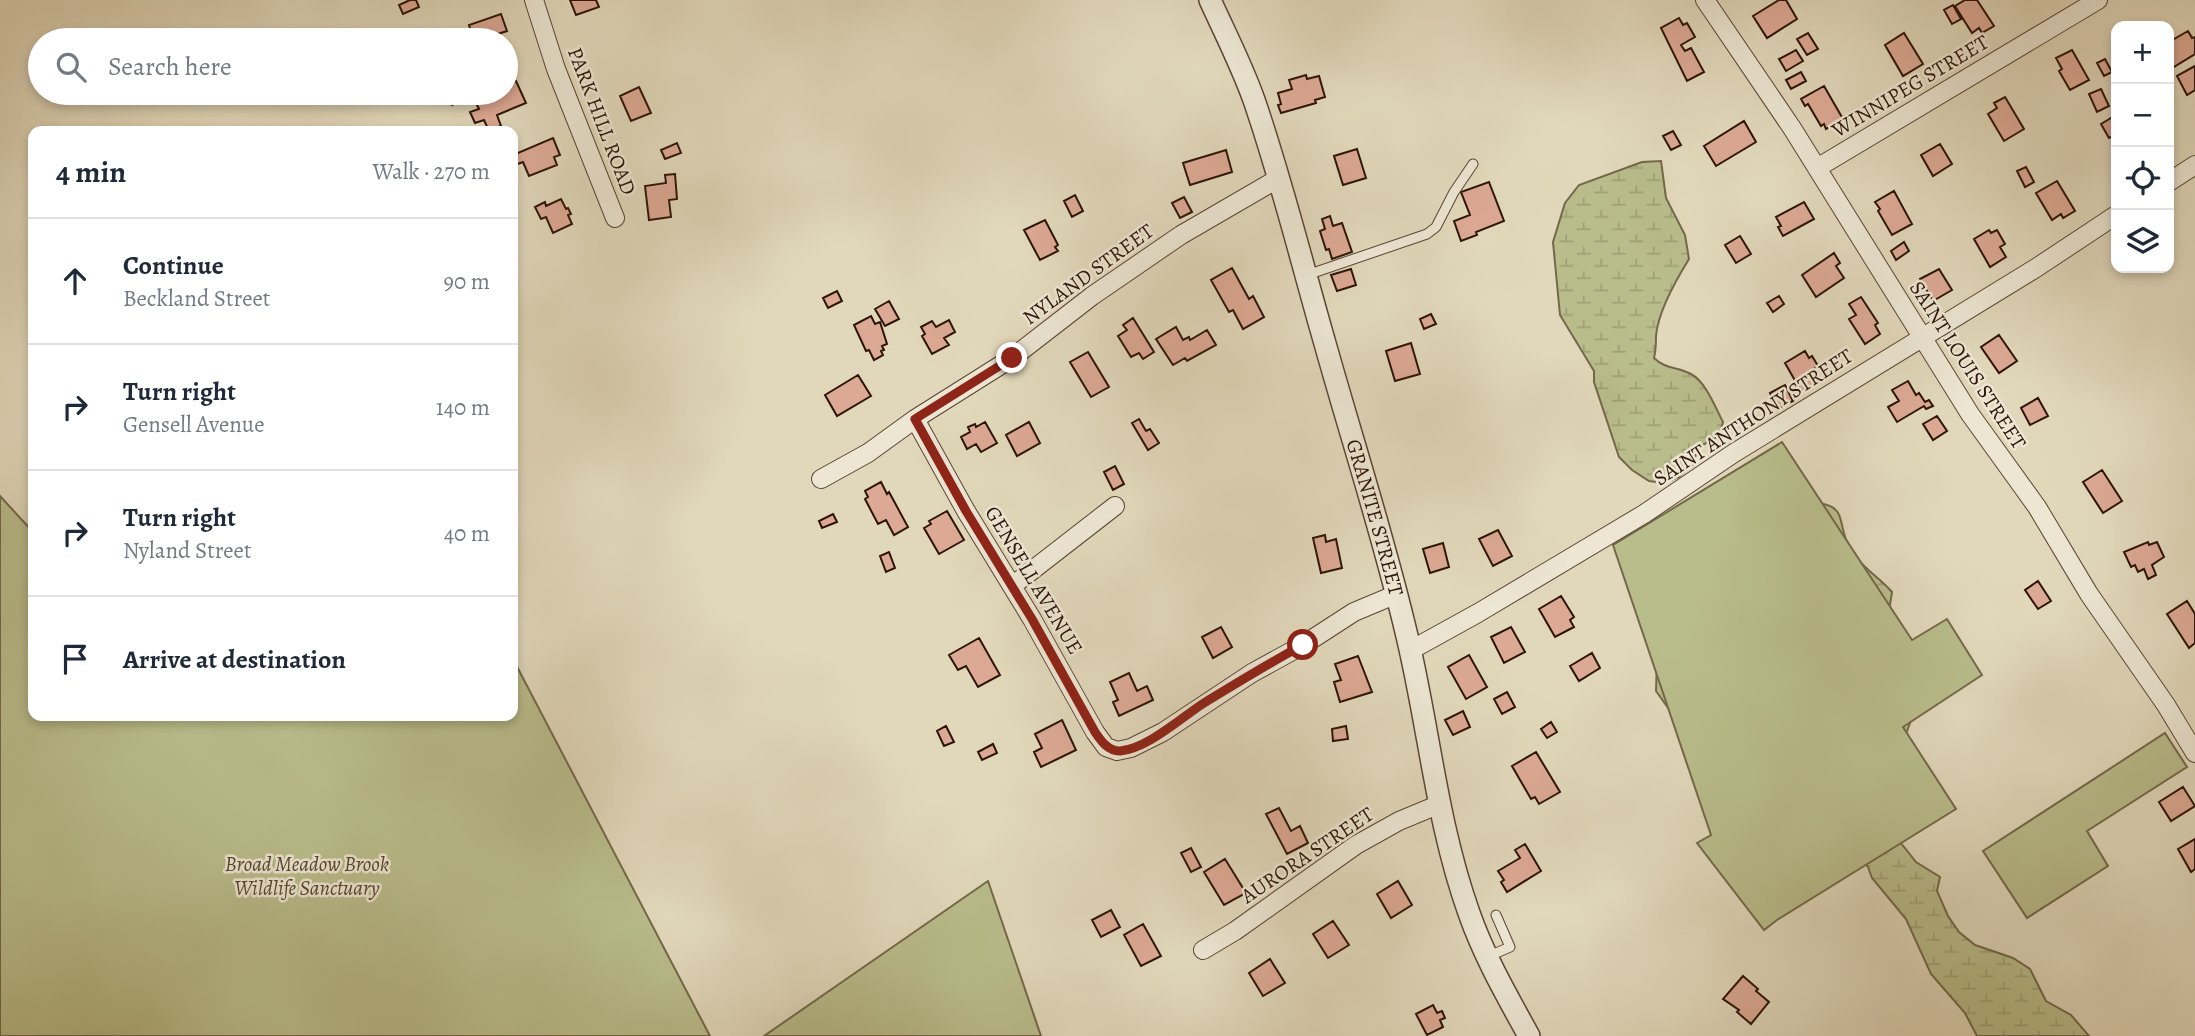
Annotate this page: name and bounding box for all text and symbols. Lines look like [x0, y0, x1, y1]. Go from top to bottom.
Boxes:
map controls [2111, 21, 2174, 273]
button: + [2111, 21, 2174, 84]
search box [28, 28, 518, 105]
street label: WINNIPEG STREET [1825, 28, 1994, 144]
street label: PARK HILL ROAD [561, 43, 643, 199]
icon: search [52, 48, 90, 86]
text: Search here [108, 49, 232, 84]
button: − [2111, 84, 2174, 147]
button: locate [2111, 147, 2174, 210]
text: 4 min [56, 152, 126, 192]
text: Walk · 270 m [372, 156, 490, 187]
button: layers [2111, 210, 2174, 273]
street label: NYLAND STREET [1017, 217, 1160, 331]
text: Continue [123, 248, 224, 283]
icon: ahead [56, 262, 94, 300]
text: 90 m [444, 266, 490, 297]
street label: SAINT LOUIS STREET [1903, 275, 2033, 455]
text: Beckland Street [123, 283, 270, 314]
route end [996, 342, 1027, 373]
street label: SAINT ANTHONY STREET [1648, 342, 1858, 492]
text: Turn right [123, 374, 236, 409]
icon: right [56, 388, 94, 426]
text: 140 m [436, 392, 490, 423]
text: Gensell Avenue [123, 409, 265, 440]
street label: GRANITE STREET [1340, 436, 1411, 599]
text: Turn right [123, 500, 236, 535]
street label: GENSELL AVENUE [979, 501, 1089, 659]
icon: right [56, 514, 94, 552]
text: 40 m [444, 518, 490, 549]
text: Nyland Street [123, 535, 252, 566]
route start [1287, 629, 1318, 660]
icon: arrive [56, 640, 94, 678]
text: Arrive at destination [123, 642, 346, 677]
street label: AURORA STREET [1234, 800, 1379, 910]
park label: Broad Meadow Brook Wildlife Sanctuary [225, 850, 389, 902]

